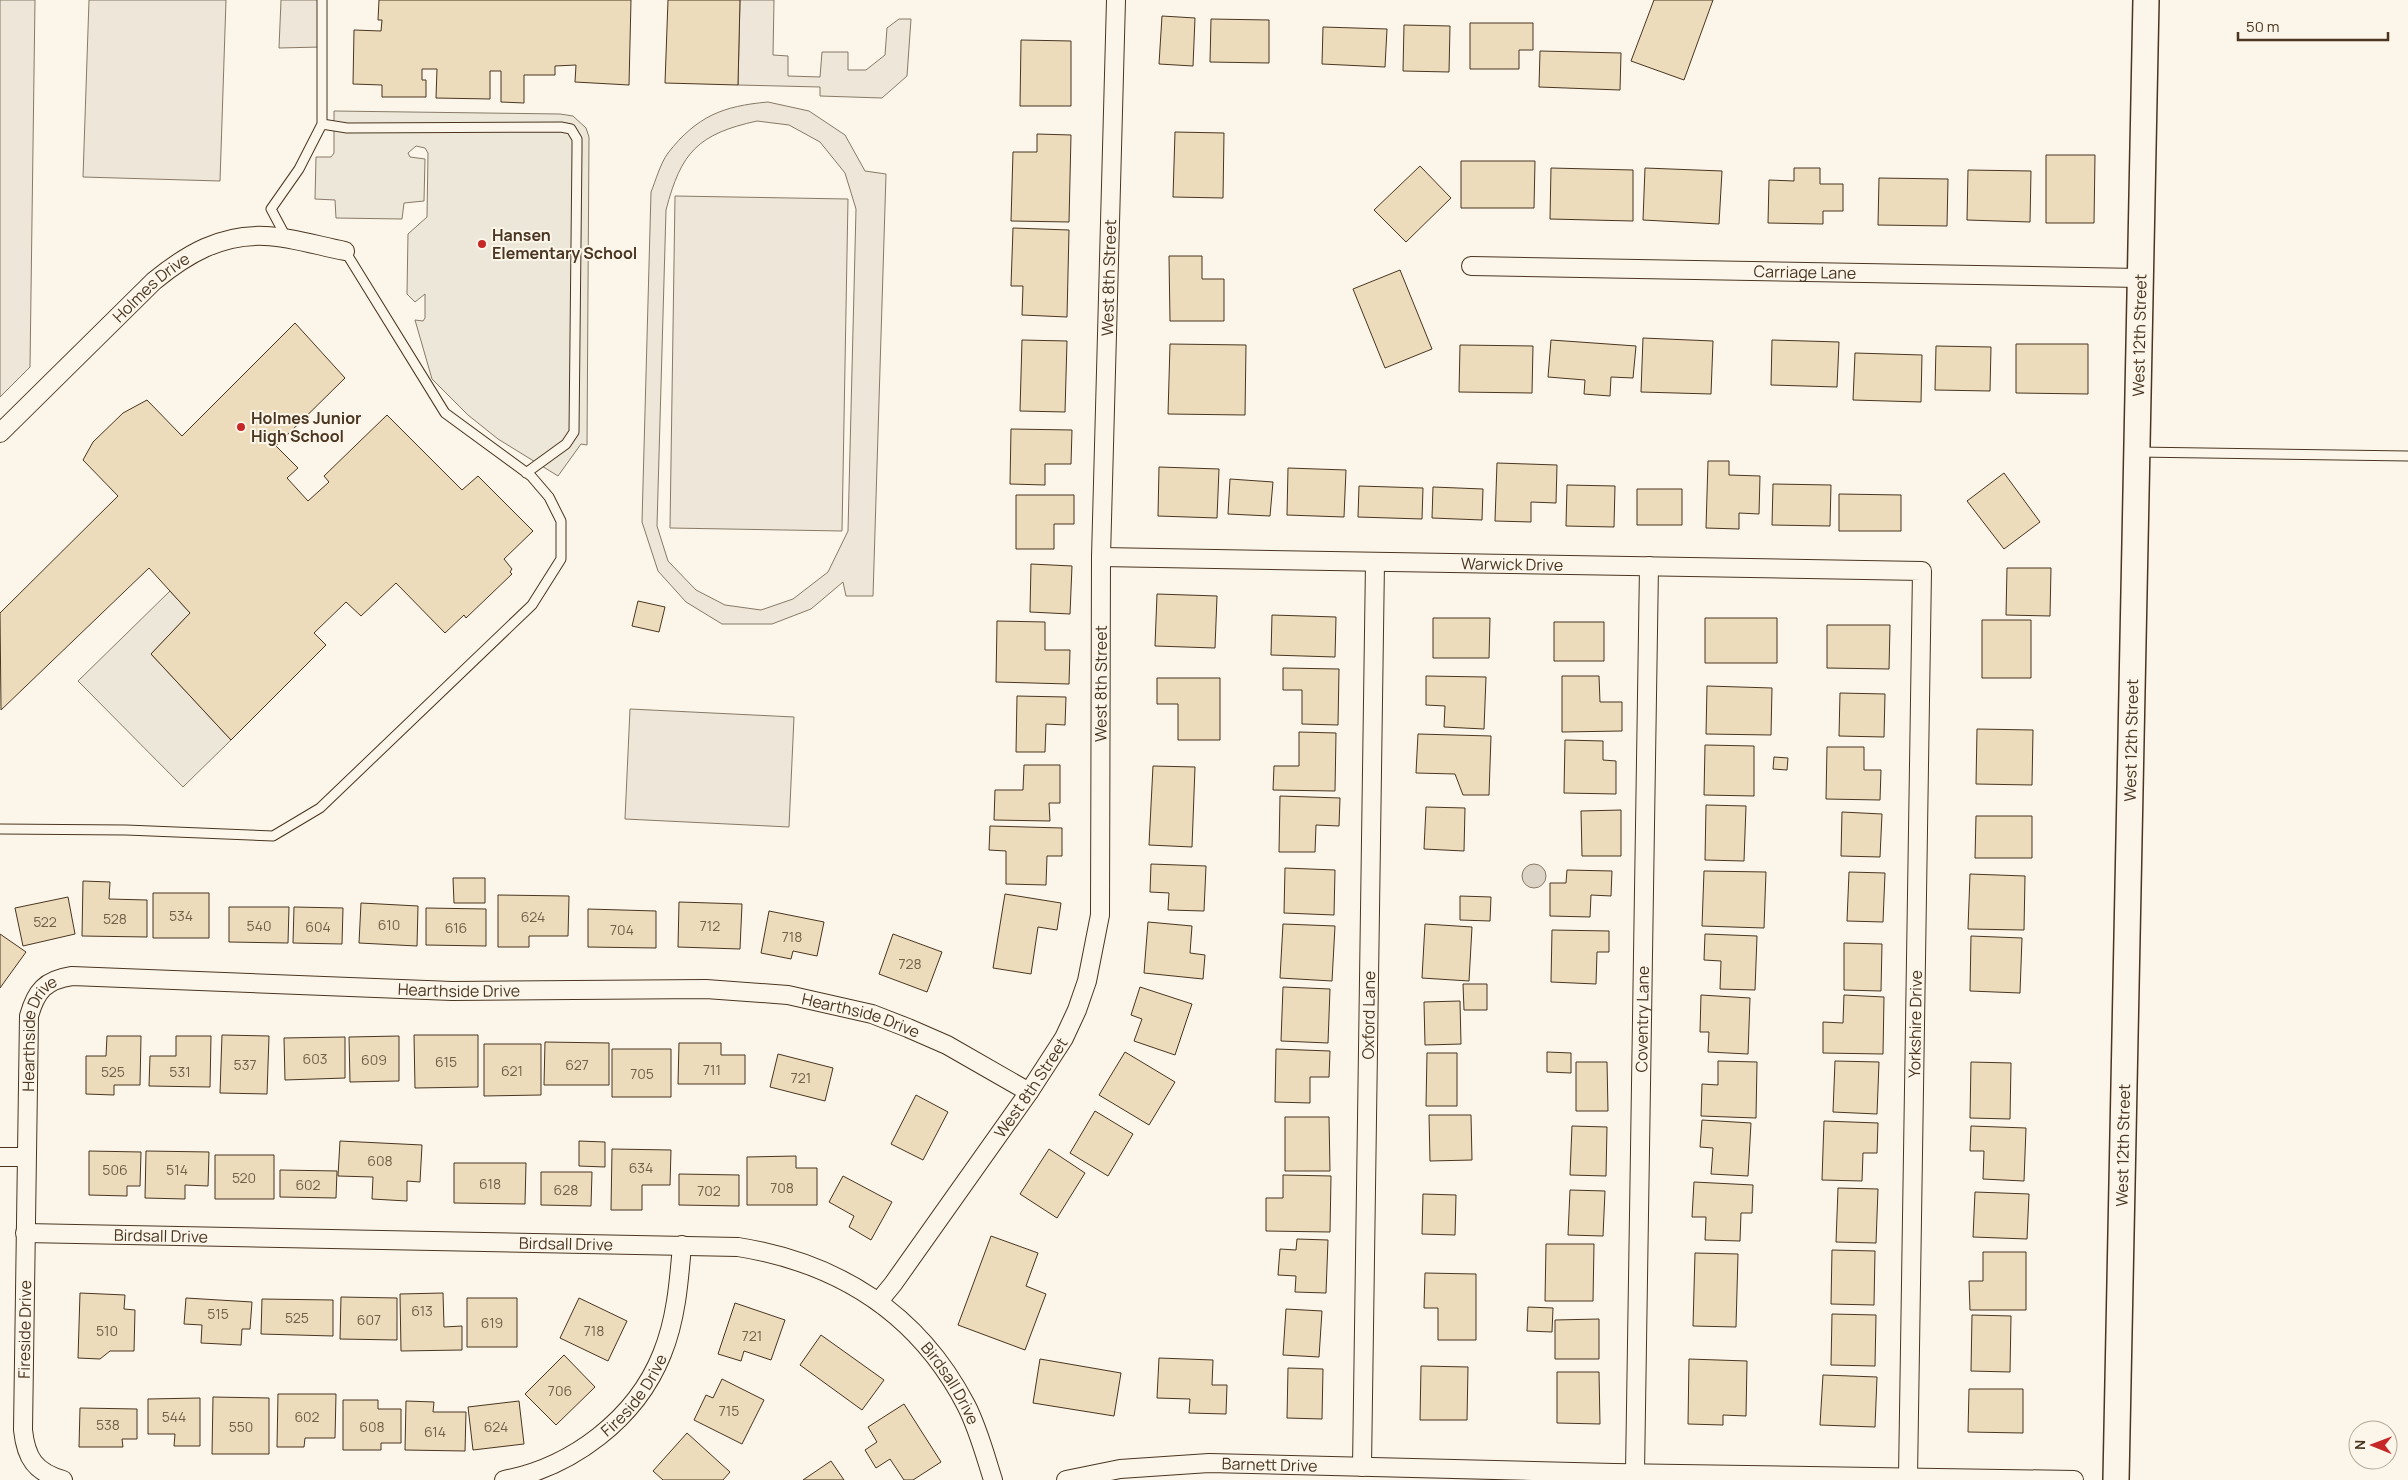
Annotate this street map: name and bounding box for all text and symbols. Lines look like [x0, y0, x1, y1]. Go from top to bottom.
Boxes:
scale bar [2238, 10, 2388, 42]
text: 50 m [2246, 16, 2280, 37]
street label: West 8th Street [1096, 219, 1121, 336]
place label: Hansen Elementary School [492, 224, 637, 264]
marker: Hansen Elementary School [476, 238, 488, 250]
street label: Holmes Drive [108, 247, 194, 327]
street label: Carriage Lane [1754, 260, 1856, 284]
street label: West 12th Street [2127, 274, 2151, 397]
place label: Holmes Junior High School [251, 407, 361, 447]
marker: Holmes Junior High School [235, 421, 247, 433]
street label: Warwick Drive [1461, 552, 1563, 576]
street label: West 8th Street [1089, 625, 1112, 742]
street label: West 12th Street [2119, 678, 2143, 802]
house number: 534 [169, 906, 193, 925]
house number: 624 [521, 907, 545, 926]
house number: 528 [103, 909, 127, 928]
house number: 522 [33, 912, 57, 931]
house number: 610 [378, 915, 400, 934]
house number: 540 [247, 916, 271, 935]
house number: 712 [700, 916, 720, 935]
house number: 604 [305, 917, 331, 936]
house number: 616 [445, 918, 467, 937]
house number: 704 [610, 920, 634, 939]
house number: 718 [782, 927, 802, 946]
house number: 728 [898, 954, 922, 973]
street label: Coventry Lane [1630, 966, 1654, 1073]
street label: Hearthside Drive [17, 970, 61, 1092]
street label: Yorkshire Drive [1903, 970, 1927, 1078]
street label: Oxford Lane [1357, 971, 1380, 1060]
street label: Hearthside Drive [397, 978, 520, 1002]
street label: Hearthside Drive [800, 987, 923, 1043]
street label: West 8th Street [989, 1033, 1073, 1142]
house number: 603 [303, 1049, 327, 1068]
house number: 609 [361, 1050, 387, 1069]
house number: 615 [435, 1052, 457, 1071]
house number: 537 [234, 1055, 256, 1074]
house number: 627 [565, 1055, 589, 1074]
house number: 711 [703, 1060, 721, 1079]
house number: 621 [501, 1061, 523, 1080]
house number: 525 [101, 1062, 125, 1081]
house number: 531 [169, 1062, 191, 1081]
house number: 705 [630, 1064, 654, 1083]
house number: 721 [791, 1068, 811, 1087]
street label: West 12th Street [2111, 1083, 2135, 1207]
house number: 608 [367, 1151, 393, 1170]
house number: 634 [629, 1158, 653, 1177]
house number: 506 [102, 1160, 128, 1179]
house number: 514 [166, 1160, 188, 1179]
house number: 520 [232, 1168, 256, 1187]
house number: 618 [479, 1174, 501, 1193]
house number: 602 [295, 1175, 321, 1194]
house number: 708 [770, 1178, 794, 1197]
house number: 628 [554, 1180, 578, 1199]
house number: 702 [697, 1181, 721, 1200]
street label: Birdsall Drive [114, 1224, 208, 1248]
street label: Birdsall Drive [519, 1232, 613, 1256]
street label: Fireside Drive [13, 1280, 36, 1379]
house number: 613 [411, 1301, 433, 1320]
house number: 515 [207, 1304, 229, 1323]
house number: 525 [285, 1308, 309, 1327]
house number: 607 [357, 1310, 381, 1329]
house number: 619 [481, 1313, 503, 1332]
house number: 510 [96, 1321, 118, 1340]
house number: 718 [584, 1321, 604, 1340]
house number: 721 [742, 1326, 762, 1345]
street label: Birdsall Drive [916, 1337, 985, 1428]
street label: Fireside Drive [596, 1351, 672, 1441]
house number: 706 [548, 1381, 572, 1400]
house number: 715 [719, 1401, 739, 1420]
house number: 544 [162, 1407, 186, 1426]
house number: 602 [294, 1407, 320, 1426]
house number: 538 [96, 1415, 120, 1434]
house number: 550 [229, 1417, 253, 1436]
house number: 608 [359, 1417, 385, 1436]
house number: 624 [484, 1417, 508, 1436]
north arrow [2348, 1420, 2398, 1470]
house number: 614 [424, 1422, 446, 1441]
text: N [2350, 1440, 2369, 1450]
street label: Barnett Drive [1221, 1452, 1318, 1477]

